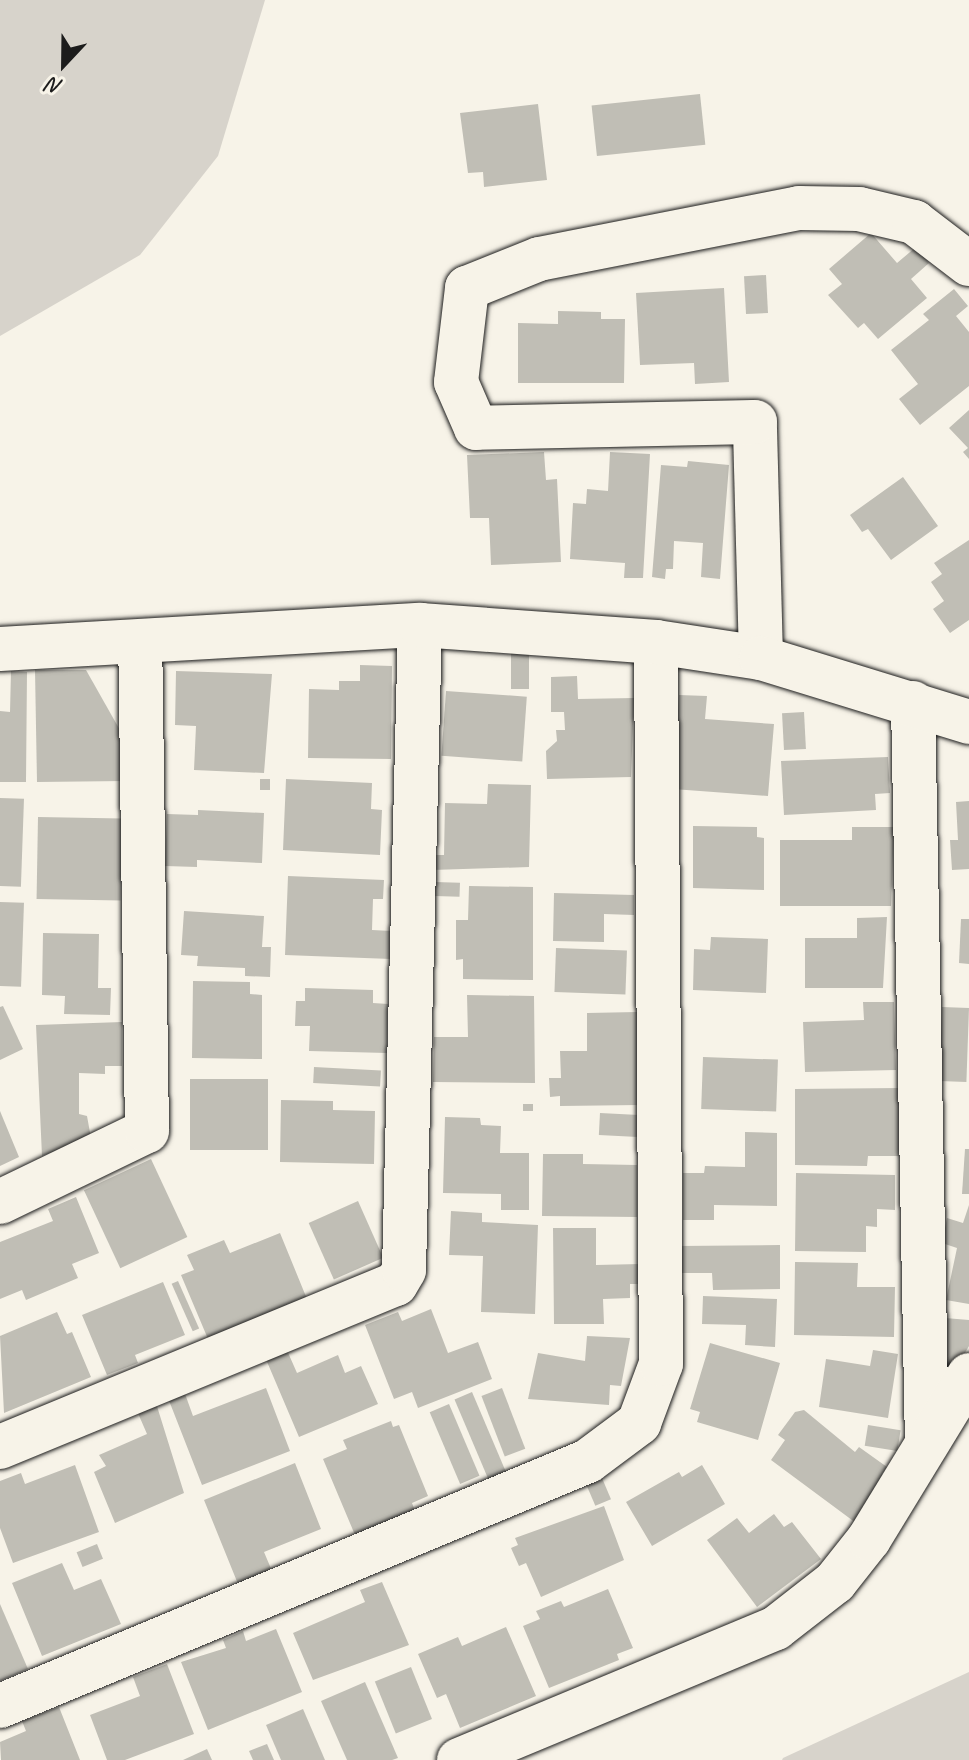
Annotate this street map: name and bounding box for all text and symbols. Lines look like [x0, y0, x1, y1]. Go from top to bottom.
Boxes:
north arrow [24, 24, 104, 104]
text: N [43, 71, 67, 102]

